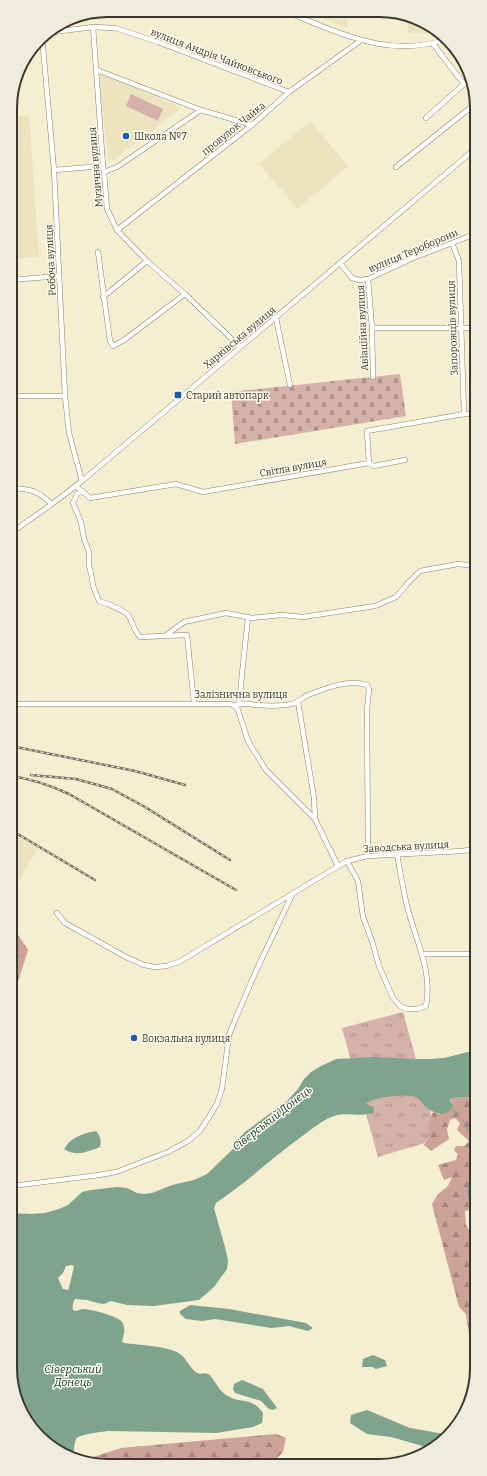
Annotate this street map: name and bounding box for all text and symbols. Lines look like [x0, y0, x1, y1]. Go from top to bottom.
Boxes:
street label: вулиця Андрія Чайковського [149, 26, 285, 88]
street label: провулок Чайка [199, 99, 268, 158]
street label: Музична вулиця [86, 126, 105, 207]
marker: Школа №7 [121, 131, 131, 141]
place label: Школа №7 [134, 131, 186, 143]
street label: Робоча вулиця [42, 224, 59, 296]
street label: вулиця Тероборони [366, 226, 460, 275]
street label: Запорожців вулиця [445, 280, 461, 376]
street label: Авіаційна вулиця [355, 284, 371, 371]
street label: Харківська вулиця [201, 304, 278, 371]
marker: Старий автопарк [173, 390, 183, 400]
place label: Старий автопарк [186, 390, 269, 402]
street label: Світла вулиця [259, 456, 328, 480]
street label: Залізнична вулиця [194, 689, 288, 701]
street label: Заводська вулиця [363, 839, 450, 855]
marker: Вокзальна вулиця [129, 1033, 139, 1043]
place label: Вокзальна вулиця [142, 1033, 231, 1045]
water label: Сіверський Донець [230, 1083, 315, 1153]
water label: Сіверський Донець [44, 1363, 102, 1389]

